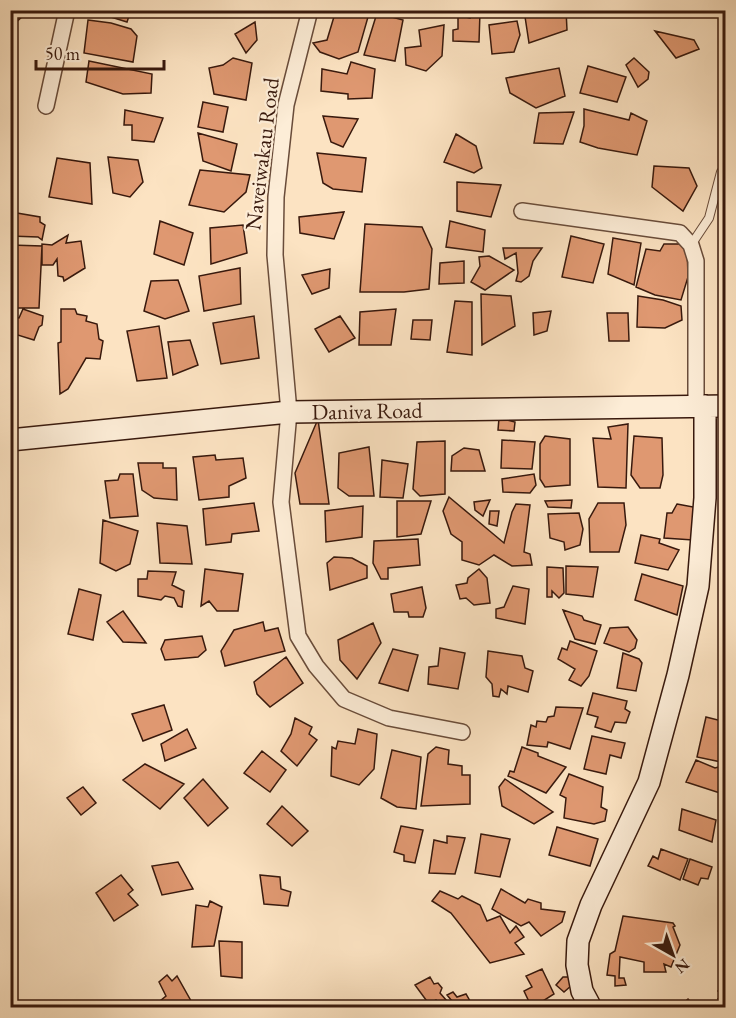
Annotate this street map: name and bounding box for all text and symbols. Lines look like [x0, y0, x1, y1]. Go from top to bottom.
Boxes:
scale bar [36, 33, 164, 71]
text: 50 m [45, 42, 80, 65]
street label: Naveiwakau Road [238, 75, 286, 232]
street label: Daniva Road [311, 396, 424, 426]
north arrow [643, 925, 703, 985]
text: N [671, 954, 694, 978]

